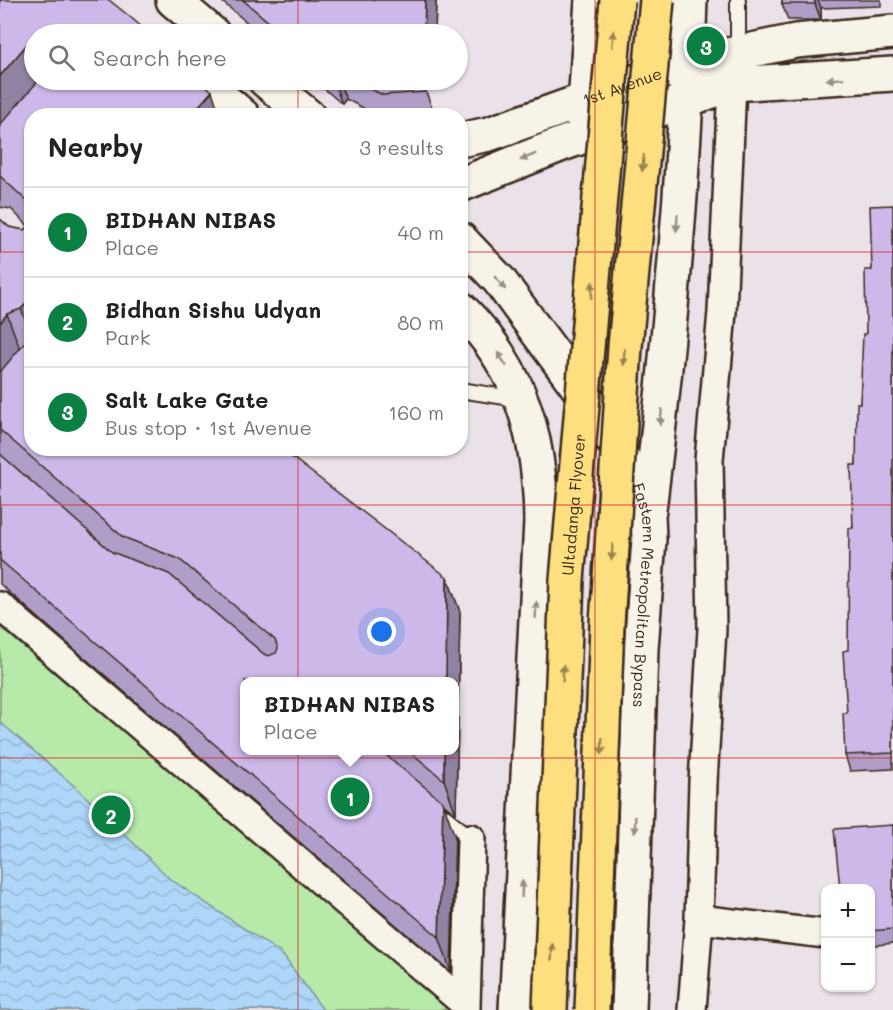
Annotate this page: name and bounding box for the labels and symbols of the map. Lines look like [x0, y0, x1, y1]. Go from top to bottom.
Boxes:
pin: 3 [686, 24, 726, 68]
one-way arrow [608, 29, 618, 48]
street label: 1st Avenue [580, 62, 664, 110]
one-way arrow [825, 75, 844, 84]
one-way arrow [519, 153, 537, 163]
one-way arrow [638, 153, 648, 172]
one-way arrow [672, 213, 682, 232]
one-way arrow [493, 275, 506, 290]
one-way arrow [587, 280, 596, 299]
one-way arrow [620, 348, 629, 367]
one-way arrow [496, 351, 507, 368]
one-way arrow [656, 407, 665, 426]
street label: Ultadanga Flyover [556, 433, 590, 576]
street label: Eastern Metropolitan Bypass [628, 480, 660, 708]
one-way arrow [607, 542, 616, 561]
one-way arrow [531, 600, 541, 619]
your location [367, 617, 396, 646]
one-way arrow [559, 663, 568, 682]
one-way arrow [597, 737, 607, 756]
pin: 1 [330, 774, 370, 820]
pin: 2 [92, 792, 130, 838]
one-way arrow [630, 815, 640, 834]
one-way arrow [517, 879, 526, 898]
one-way arrow [548, 942, 557, 961]

